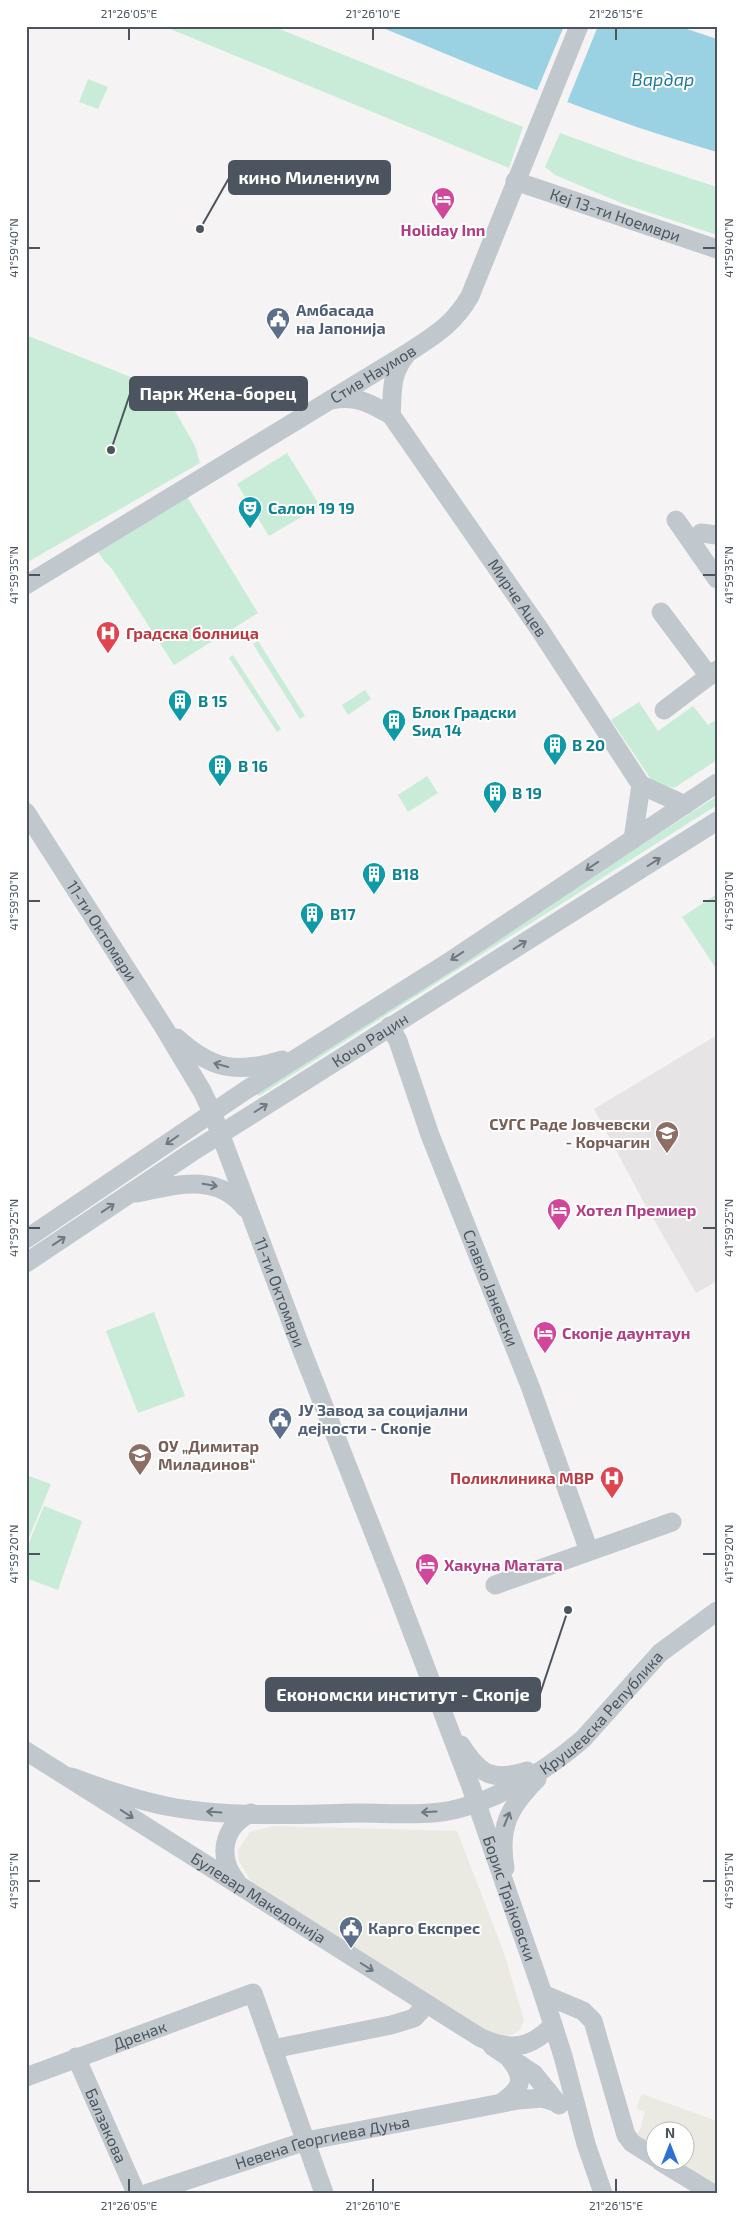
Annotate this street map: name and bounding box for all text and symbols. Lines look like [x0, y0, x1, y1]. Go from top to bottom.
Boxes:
text: 21°26'05"E [101, 6, 158, 20]
text: 21°26'10"E [346, 6, 401, 20]
text: 21°26'15"E [589, 6, 643, 20]
water label: Вардар [632, 68, 694, 90]
callout: кино Милениум [229, 161, 390, 194]
text: кино Милениум [238, 166, 380, 188]
street label: Кеј 13-ти Ноември [548, 184, 683, 245]
hotel icon: Holiday Inn [430, 186, 456, 220]
text: 41°59'40"N [6, 218, 20, 278]
text: 41°59'40"N [721, 218, 735, 278]
place label: Holiday Inn [401, 220, 485, 240]
place label: Амбасада на Јапонија [296, 300, 386, 337]
public building icon: Амбасада на Јапонија [265, 306, 291, 340]
street label: Стив Наумов [326, 340, 419, 407]
callout: Парк Жена-борец [130, 377, 307, 410]
text: Парк Жена-борец [140, 382, 296, 404]
theatre icon: Салон 19 19 [237, 495, 263, 529]
place label: Салон 19 19 [268, 498, 355, 517]
text: 41°59'35"N [6, 546, 20, 604]
text: 41°59'35"N [721, 546, 735, 604]
street label: Мирче Ацев [485, 555, 552, 640]
hospital icon: Градска болница [95, 620, 121, 654]
place label: Градска болница [126, 623, 259, 642]
building icon: B 15 [167, 688, 193, 722]
place label: B 15 [198, 691, 228, 710]
place label: Блок Градски Sид 14 [412, 702, 517, 739]
building icon: Блок Градски Sид 14 [381, 708, 407, 742]
building icon: B 20 [542, 732, 568, 766]
place label: B 20 [572, 735, 605, 754]
building icon: B 16 [207, 753, 233, 787]
place label: B 16 [238, 756, 268, 775]
building icon: B 19 [482, 780, 508, 814]
place label: B 19 [512, 783, 542, 802]
one-way arrow [647, 857, 661, 867]
building icon: B18 [361, 861, 387, 895]
one-way arrow [585, 861, 599, 871]
place label: B18 [392, 864, 419, 883]
text: 41°59'30"N [6, 872, 20, 930]
text: 41°59'30"N [721, 872, 735, 930]
street label: 11-ти Октомври [63, 877, 142, 984]
building icon: B17 [299, 901, 325, 935]
place label: B17 [330, 904, 356, 923]
one-way arrow [513, 940, 527, 950]
one-way arrow [450, 951, 464, 961]
street label: Кочо Рацин [328, 1008, 411, 1070]
one-way arrow [213, 1060, 229, 1070]
one-way arrow [254, 1102, 268, 1112]
place label: СУГС Раде Јовчевски - Корчагин [489, 1114, 650, 1151]
school or university icon: СУГС Раде Јовчевски - Корчагин [654, 1120, 680, 1154]
one-way arrow [165, 1135, 179, 1145]
one-way arrow [201, 1181, 217, 1191]
hotel icon: Хотел Премиер [546, 1197, 572, 1231]
text: 41°59'25"N [6, 1199, 20, 1257]
text: 41°59'25"N [721, 1199, 735, 1257]
place label: Хотел Премиер [576, 1200, 696, 1219]
one-way arrow [101, 1203, 115, 1213]
street label: Славко Јаневски [460, 1227, 523, 1349]
street label: 11-ти Октомври [251, 1235, 310, 1350]
one-way arrow [52, 1236, 66, 1246]
hotel icon: Скопје даунтаун [532, 1320, 558, 1354]
place label: Скопје даунтаун [562, 1323, 690, 1342]
place label: ЈУ Завод за социјални дејности - Скопје [298, 1400, 468, 1437]
public building icon: ЈУ Завод за социјални дејности - Скопје [267, 1406, 293, 1440]
place label: ОУ „Димитар Миладинов“ [158, 1436, 259, 1473]
school or university icon: ОУ „Димитар Миладинов“ [127, 1442, 153, 1476]
hospital icon: Поликлиника МВР [599, 1465, 625, 1499]
place label: Поликлиника МВР [450, 1468, 594, 1487]
text: 41°59'20"N [6, 1525, 20, 1584]
text: 41°59'20"N [721, 1525, 735, 1584]
hotel icon: Хакуна Матата [414, 1552, 440, 1586]
place label: Хакуна Матата [444, 1555, 563, 1574]
street label: Крушевска Република [536, 1647, 666, 1778]
callout: Економски институт - Скопје [266, 1678, 540, 1711]
text: Економски институт - Скопје [276, 1683, 530, 1705]
one-way arrow [206, 1807, 222, 1816]
one-way arrow [421, 1808, 437, 1817]
one-way arrow [119, 1809, 133, 1819]
one-way arrow [503, 1812, 513, 1827]
street label: Борис Трајковски [480, 1833, 541, 1963]
street label: Булевар Македонија [188, 1848, 330, 1947]
text: 41°59'15"N [6, 1853, 20, 1909]
text: 41°59'15"N [721, 1853, 735, 1909]
public building icon: Карго Експрес [338, 1915, 364, 1949]
place label: Карго Експрес [368, 1918, 480, 1937]
one-way arrow [360, 1962, 374, 1972]
street label: Дренак [110, 2016, 169, 2053]
street label: Балзакова [82, 2085, 131, 2166]
street label: Невена Георгиева Дуња [233, 2111, 411, 2173]
north arrow [646, 2122, 696, 2172]
text: N [665, 2124, 675, 2141]
text: 21°26'05"E [101, 2198, 158, 2212]
text: 21°26'10"E [346, 2198, 401, 2212]
text: 21°26'15"E [589, 2198, 643, 2212]

